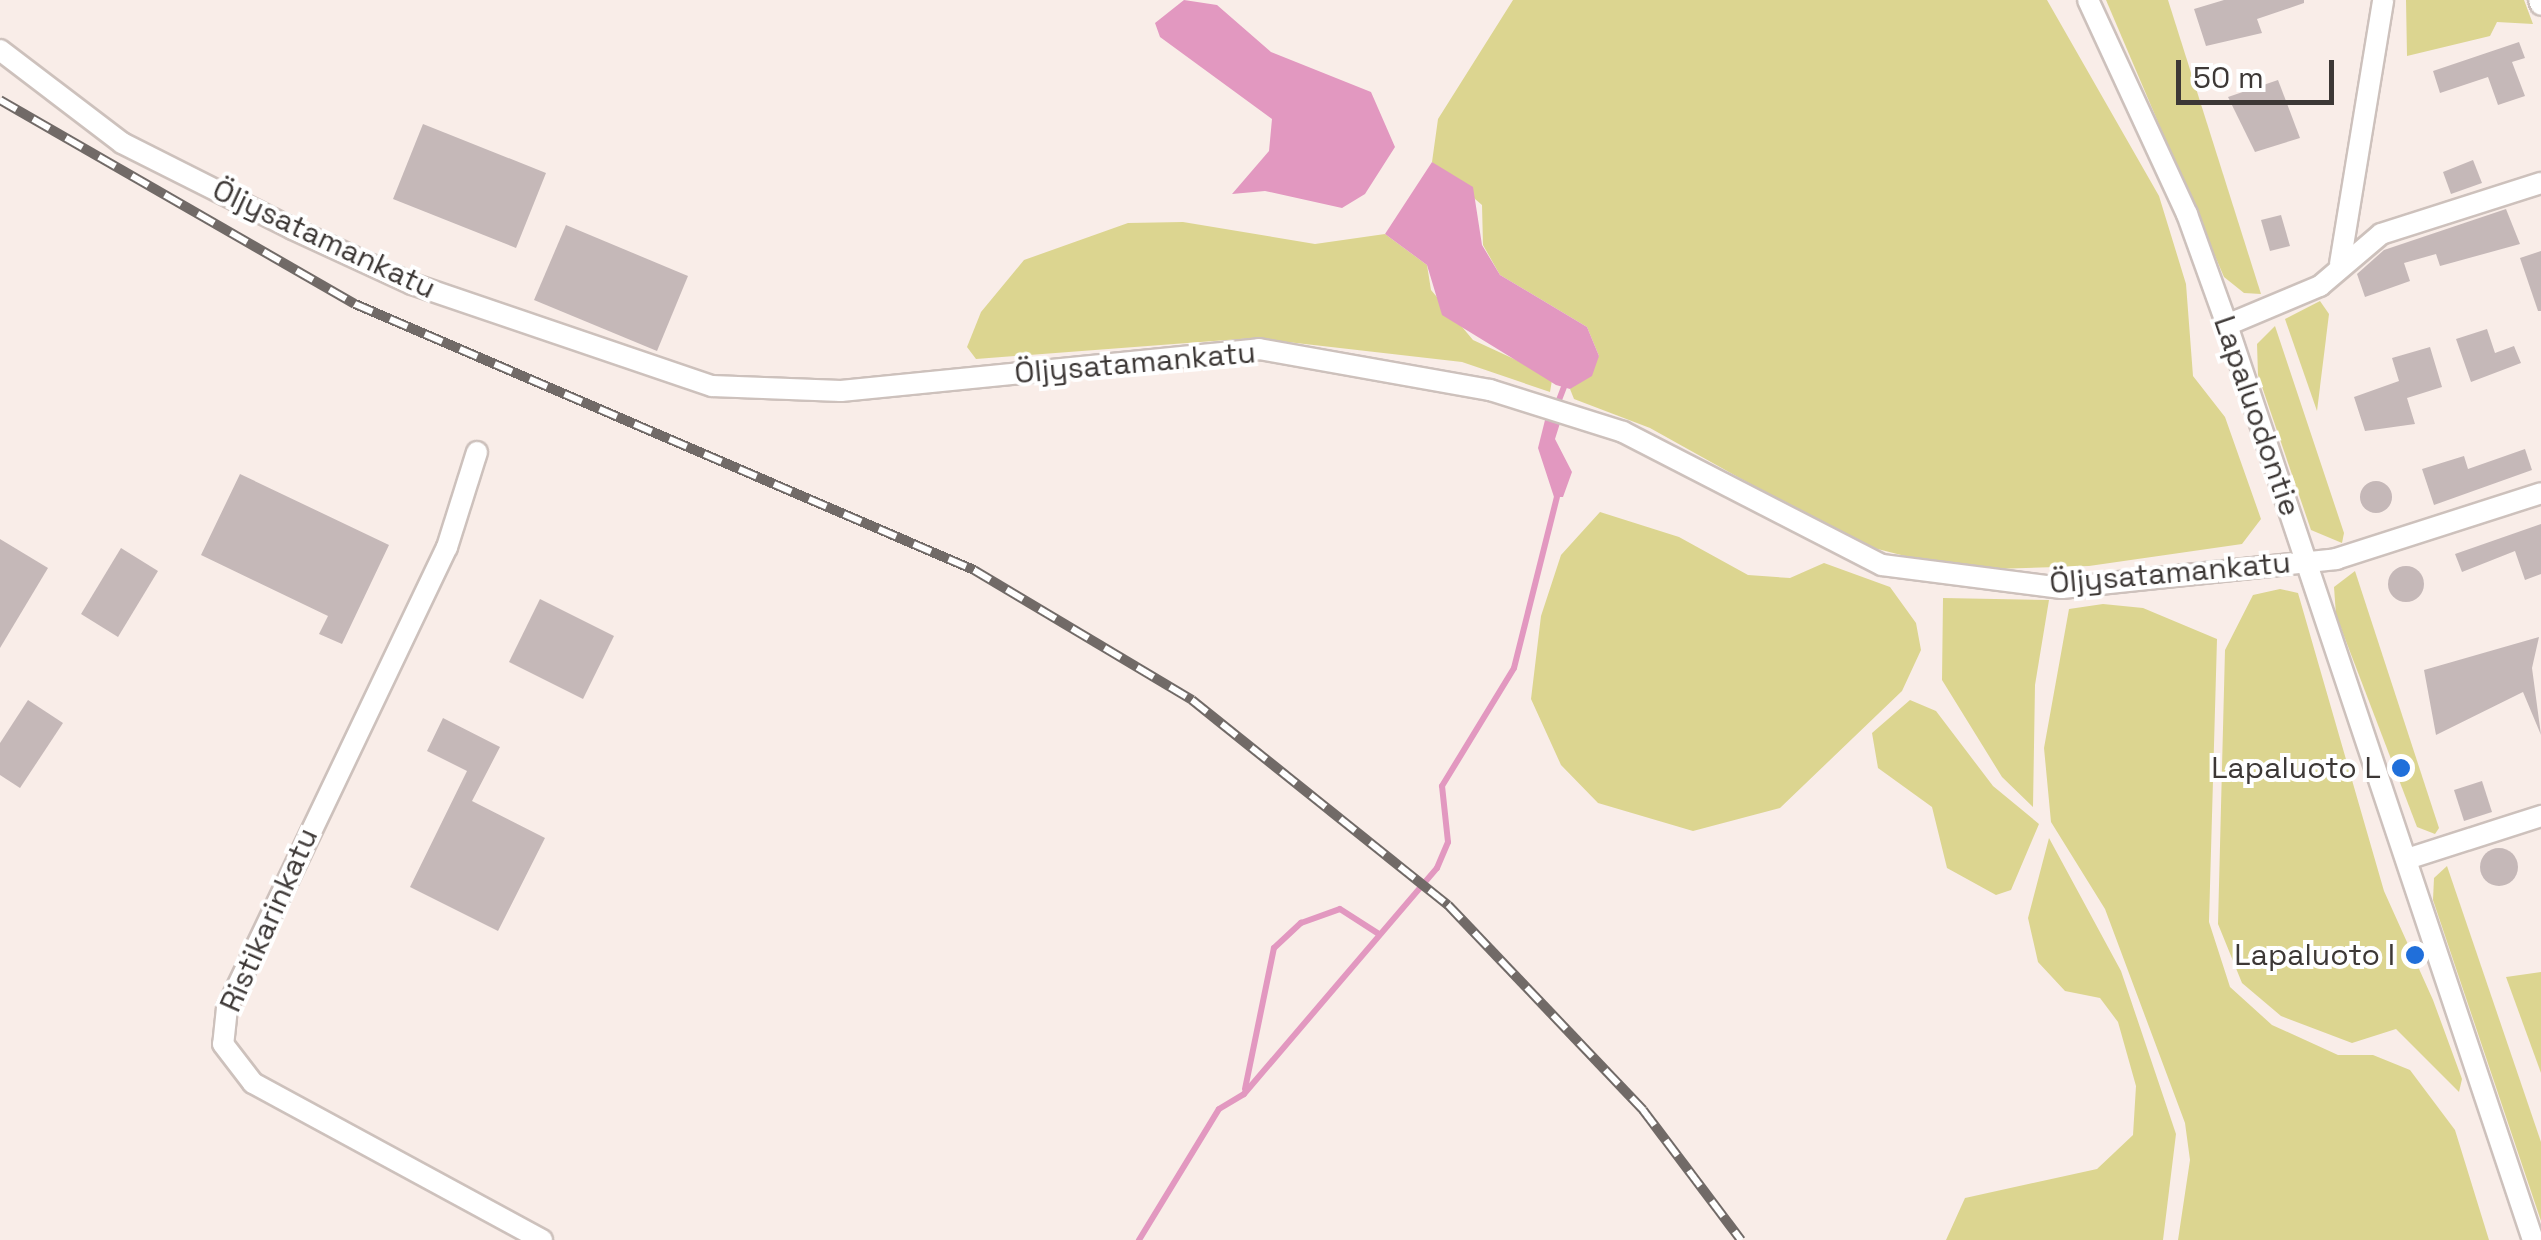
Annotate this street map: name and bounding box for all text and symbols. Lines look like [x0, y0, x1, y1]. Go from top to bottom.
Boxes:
scale bar [2181, 40, 2338, 102]
text: 50 m [2193, 58, 2264, 97]
street label: Öljysatamankatu [207, 172, 441, 306]
street label: Lapaluodontie [2206, 311, 2308, 521]
street label: Öljysatamankatu [1013, 335, 1257, 391]
street label: Öljysatamankatu [2048, 545, 2292, 601]
place label: Lapaluoto L [2211, 750, 2381, 786]
marker: Lapaluoto L [2390, 757, 2412, 779]
street label: Ristikarinkatu [212, 823, 326, 1017]
place label: Lapaluoto I [2234, 937, 2395, 973]
marker: Lapaluoto I [2404, 944, 2426, 966]

